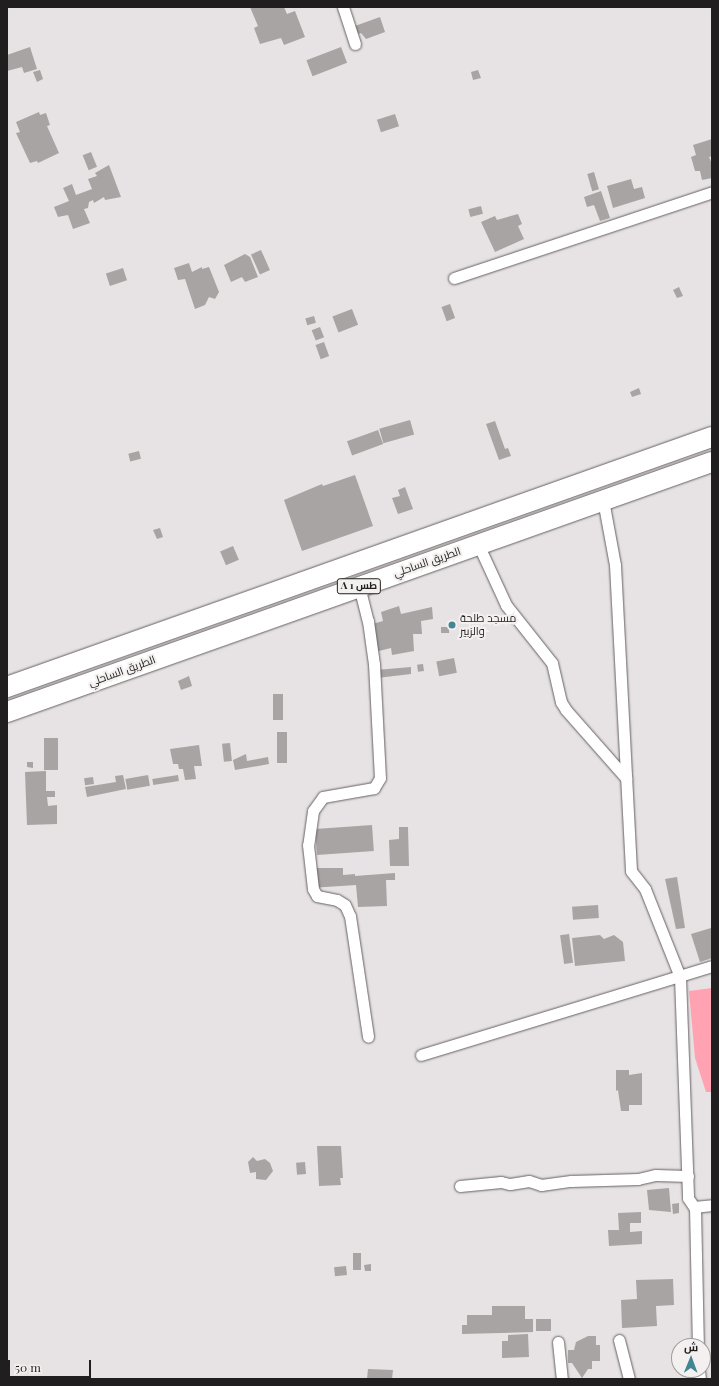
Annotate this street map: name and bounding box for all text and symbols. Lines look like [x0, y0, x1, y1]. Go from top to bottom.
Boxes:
street label: الطريق الساحلي [392, 544, 462, 580]
road number: A 1 طس [336, 578, 382, 594]
place label: مسجد طلحة والزبير [460, 612, 516, 638]
marker: مسجد طلحة والزبير [447, 620, 457, 630]
street label: الطريق الساحلي [87, 653, 157, 689]
north arrow [671, 1338, 711, 1378]
text: ش [684, 1339, 698, 1354]
scale bar [10, 1352, 93, 1378]
text: 50 m [15, 1359, 41, 1375]

